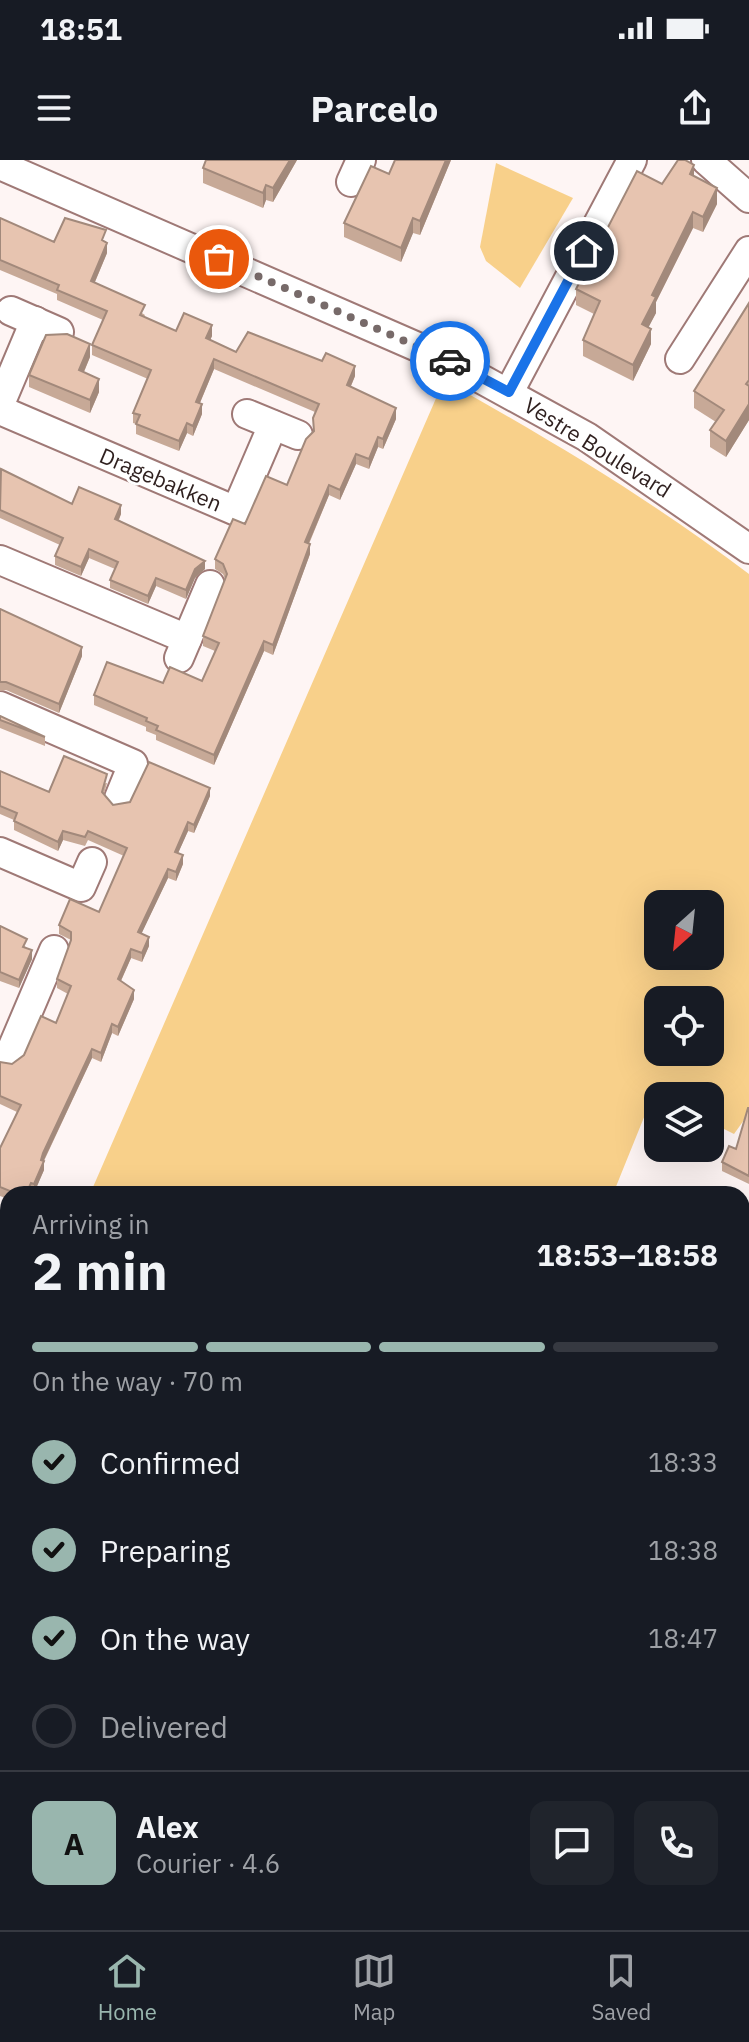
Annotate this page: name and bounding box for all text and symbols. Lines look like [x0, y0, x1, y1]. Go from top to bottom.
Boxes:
text: 18:51 [40, 9, 122, 48]
text: Parcelo [311, 85, 438, 132]
icon: menu [32, 86, 76, 130]
icon: share [673, 86, 717, 130]
pin [550, 217, 618, 285]
pin [185, 225, 253, 293]
icon: home [562, 229, 606, 273]
icon: bag [197, 237, 241, 281]
courier [410, 321, 490, 401]
icon: car [428, 339, 472, 383]
street label: Vestre Boulevard [519, 390, 677, 504]
street label: Dragebakken [96, 440, 226, 518]
north arrow [644, 890, 724, 970]
map controls [644, 890, 724, 1162]
button: locate [644, 986, 724, 1066]
button: layers [644, 1082, 724, 1162]
text: Arriving in [32, 1207, 149, 1241]
text: 18:53–18:58 [537, 1235, 718, 1274]
text: 2 min [32, 1237, 168, 1304]
text: On the way · 70 m [32, 1364, 243, 1398]
icon: check [32, 1440, 76, 1484]
text: Confirmed [100, 1443, 241, 1482]
text: 18:33 [648, 1445, 718, 1479]
icon: check [32, 1528, 76, 1572]
text: Preparing [100, 1531, 230, 1570]
text: 18:38 [648, 1533, 718, 1567]
icon: check [32, 1616, 76, 1660]
text: On the way [100, 1619, 250, 1658]
text: 18:47 [648, 1621, 718, 1655]
text: Delivered [100, 1707, 228, 1746]
button: chat [530, 1801, 614, 1885]
button: phone [634, 1801, 718, 1885]
text: Alex [136, 1807, 199, 1846]
text: A [64, 1824, 84, 1863]
text: Courier · 4.6 [136, 1846, 280, 1880]
tab: Home [98, 1949, 157, 2026]
tab: Map [352, 1949, 396, 2026]
tab: Saved [591, 1949, 651, 2026]

